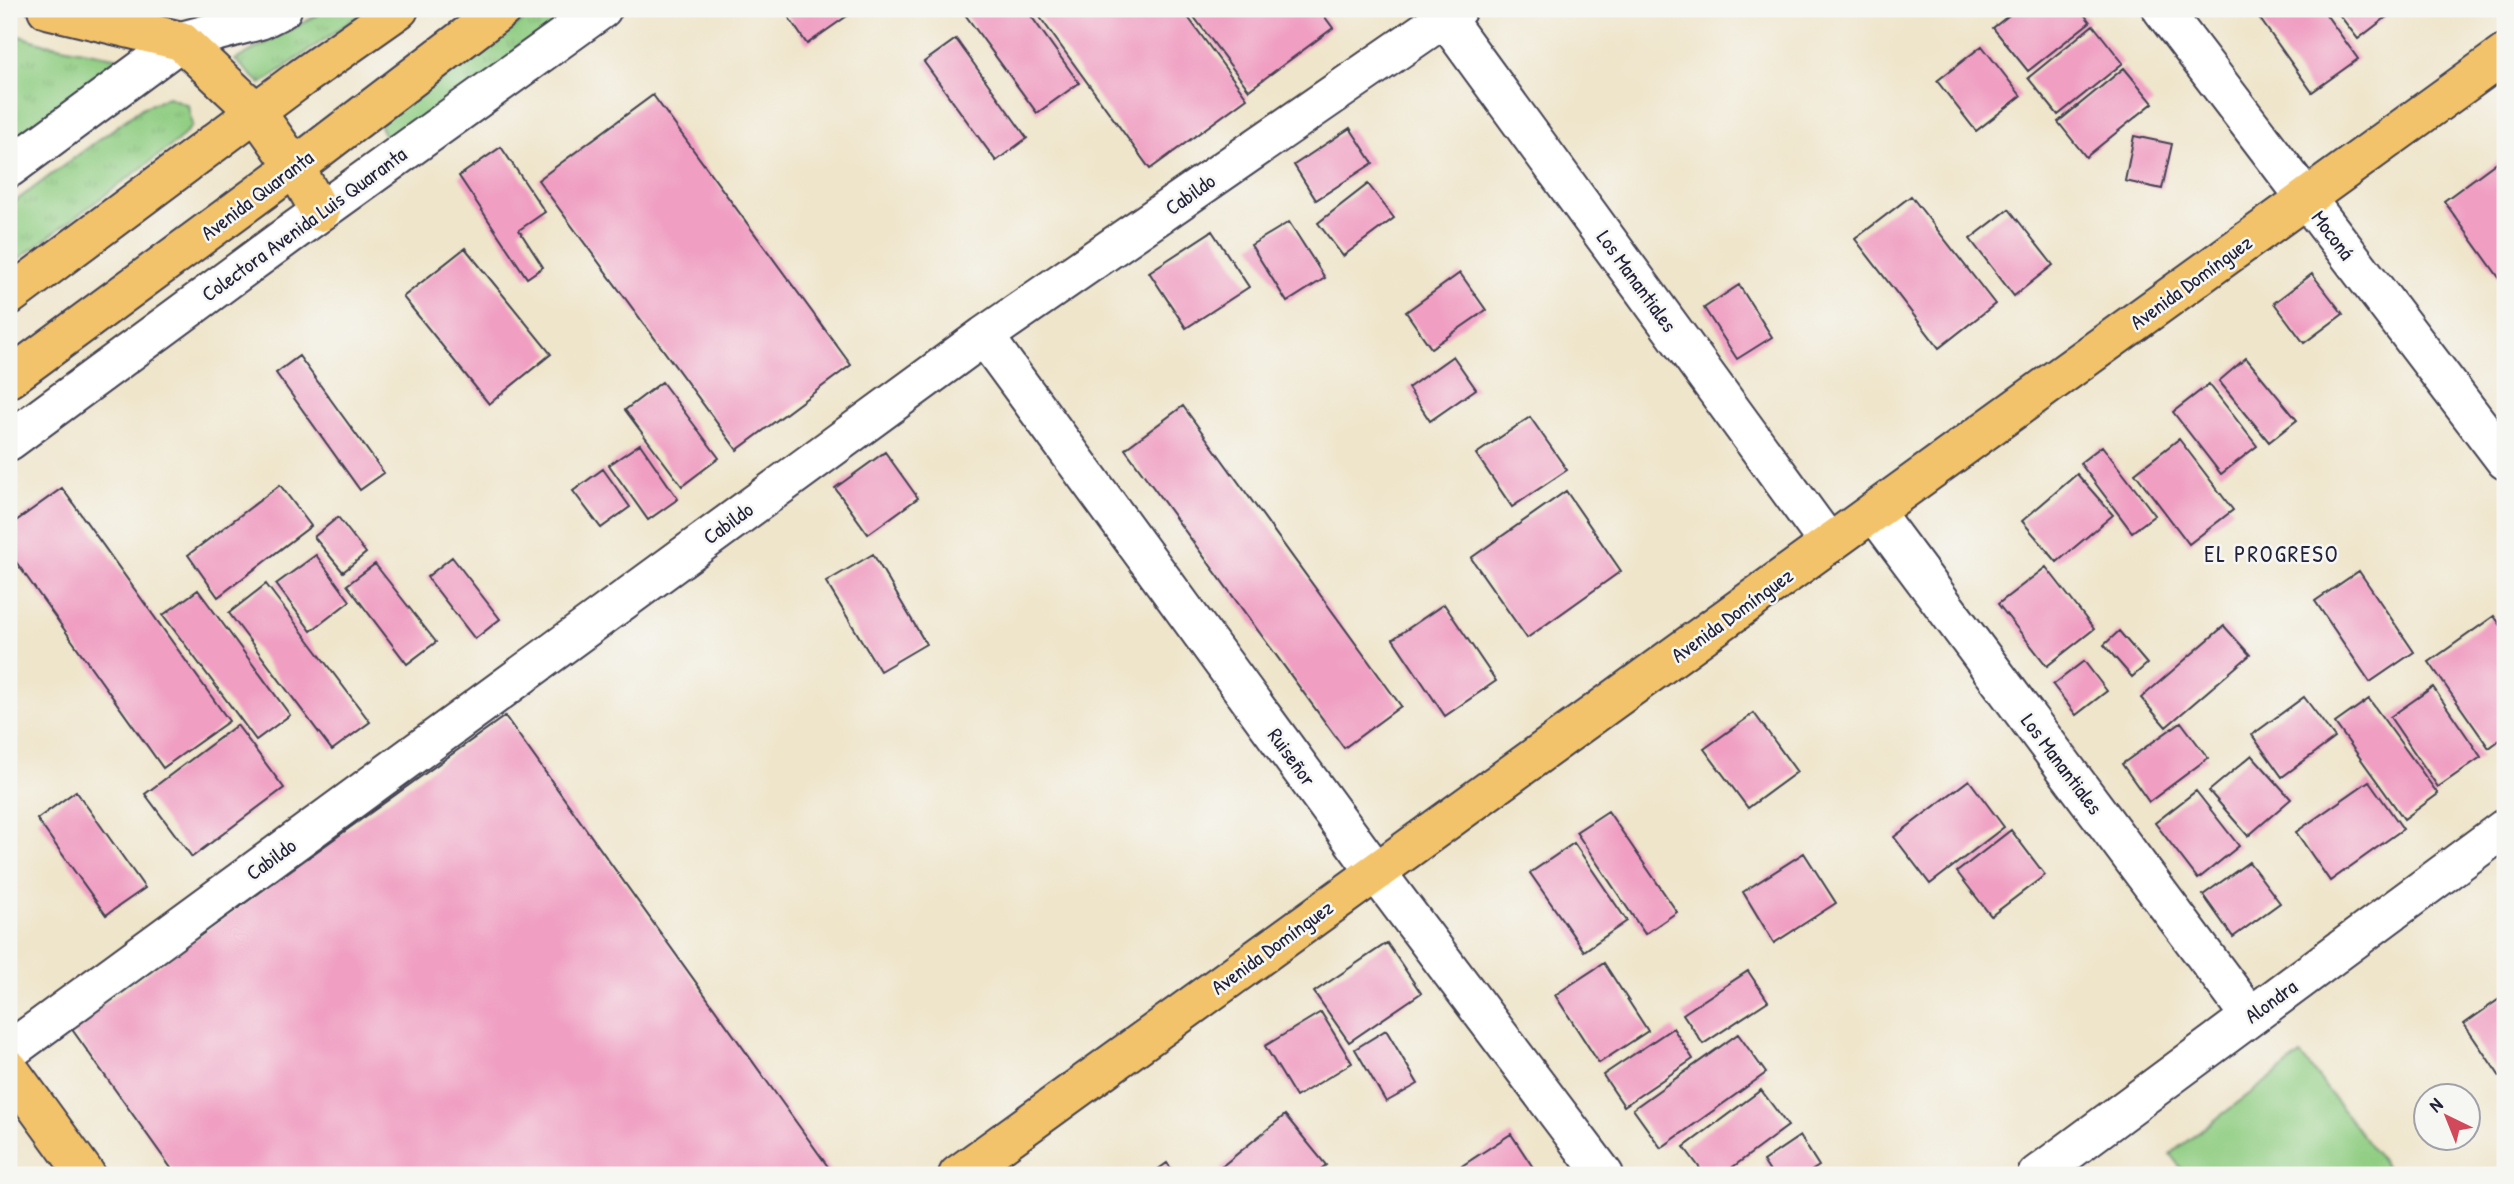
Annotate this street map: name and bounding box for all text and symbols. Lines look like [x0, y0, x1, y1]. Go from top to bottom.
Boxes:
street label: Colectora Avenida Luis Quaranta [196, 140, 412, 308]
street label: Avenida Quaranta [195, 143, 319, 247]
street label: Cabildo [1159, 166, 1221, 222]
street label: Moconá [2305, 204, 2361, 266]
street label: Los Manantiales [1590, 224, 1684, 338]
street label: Avenida Domínguez [2124, 228, 2258, 336]
street label: Cabildo [697, 495, 759, 551]
district label: EL PROGRESO [2204, 538, 2340, 569]
street label: Avenida Domínguez [1665, 561, 1799, 669]
street label: Los Manantiales [2015, 708, 2109, 820]
street label: Ruiseñor [1261, 722, 1323, 792]
street label: Cabildo [240, 831, 302, 887]
street label: Avenida Domínguez [1205, 893, 1339, 1001]
street label: Alondra [2239, 972, 2303, 1030]
north arrow [2412, 1082, 2482, 1152]
text: N [2423, 1092, 2448, 1118]

